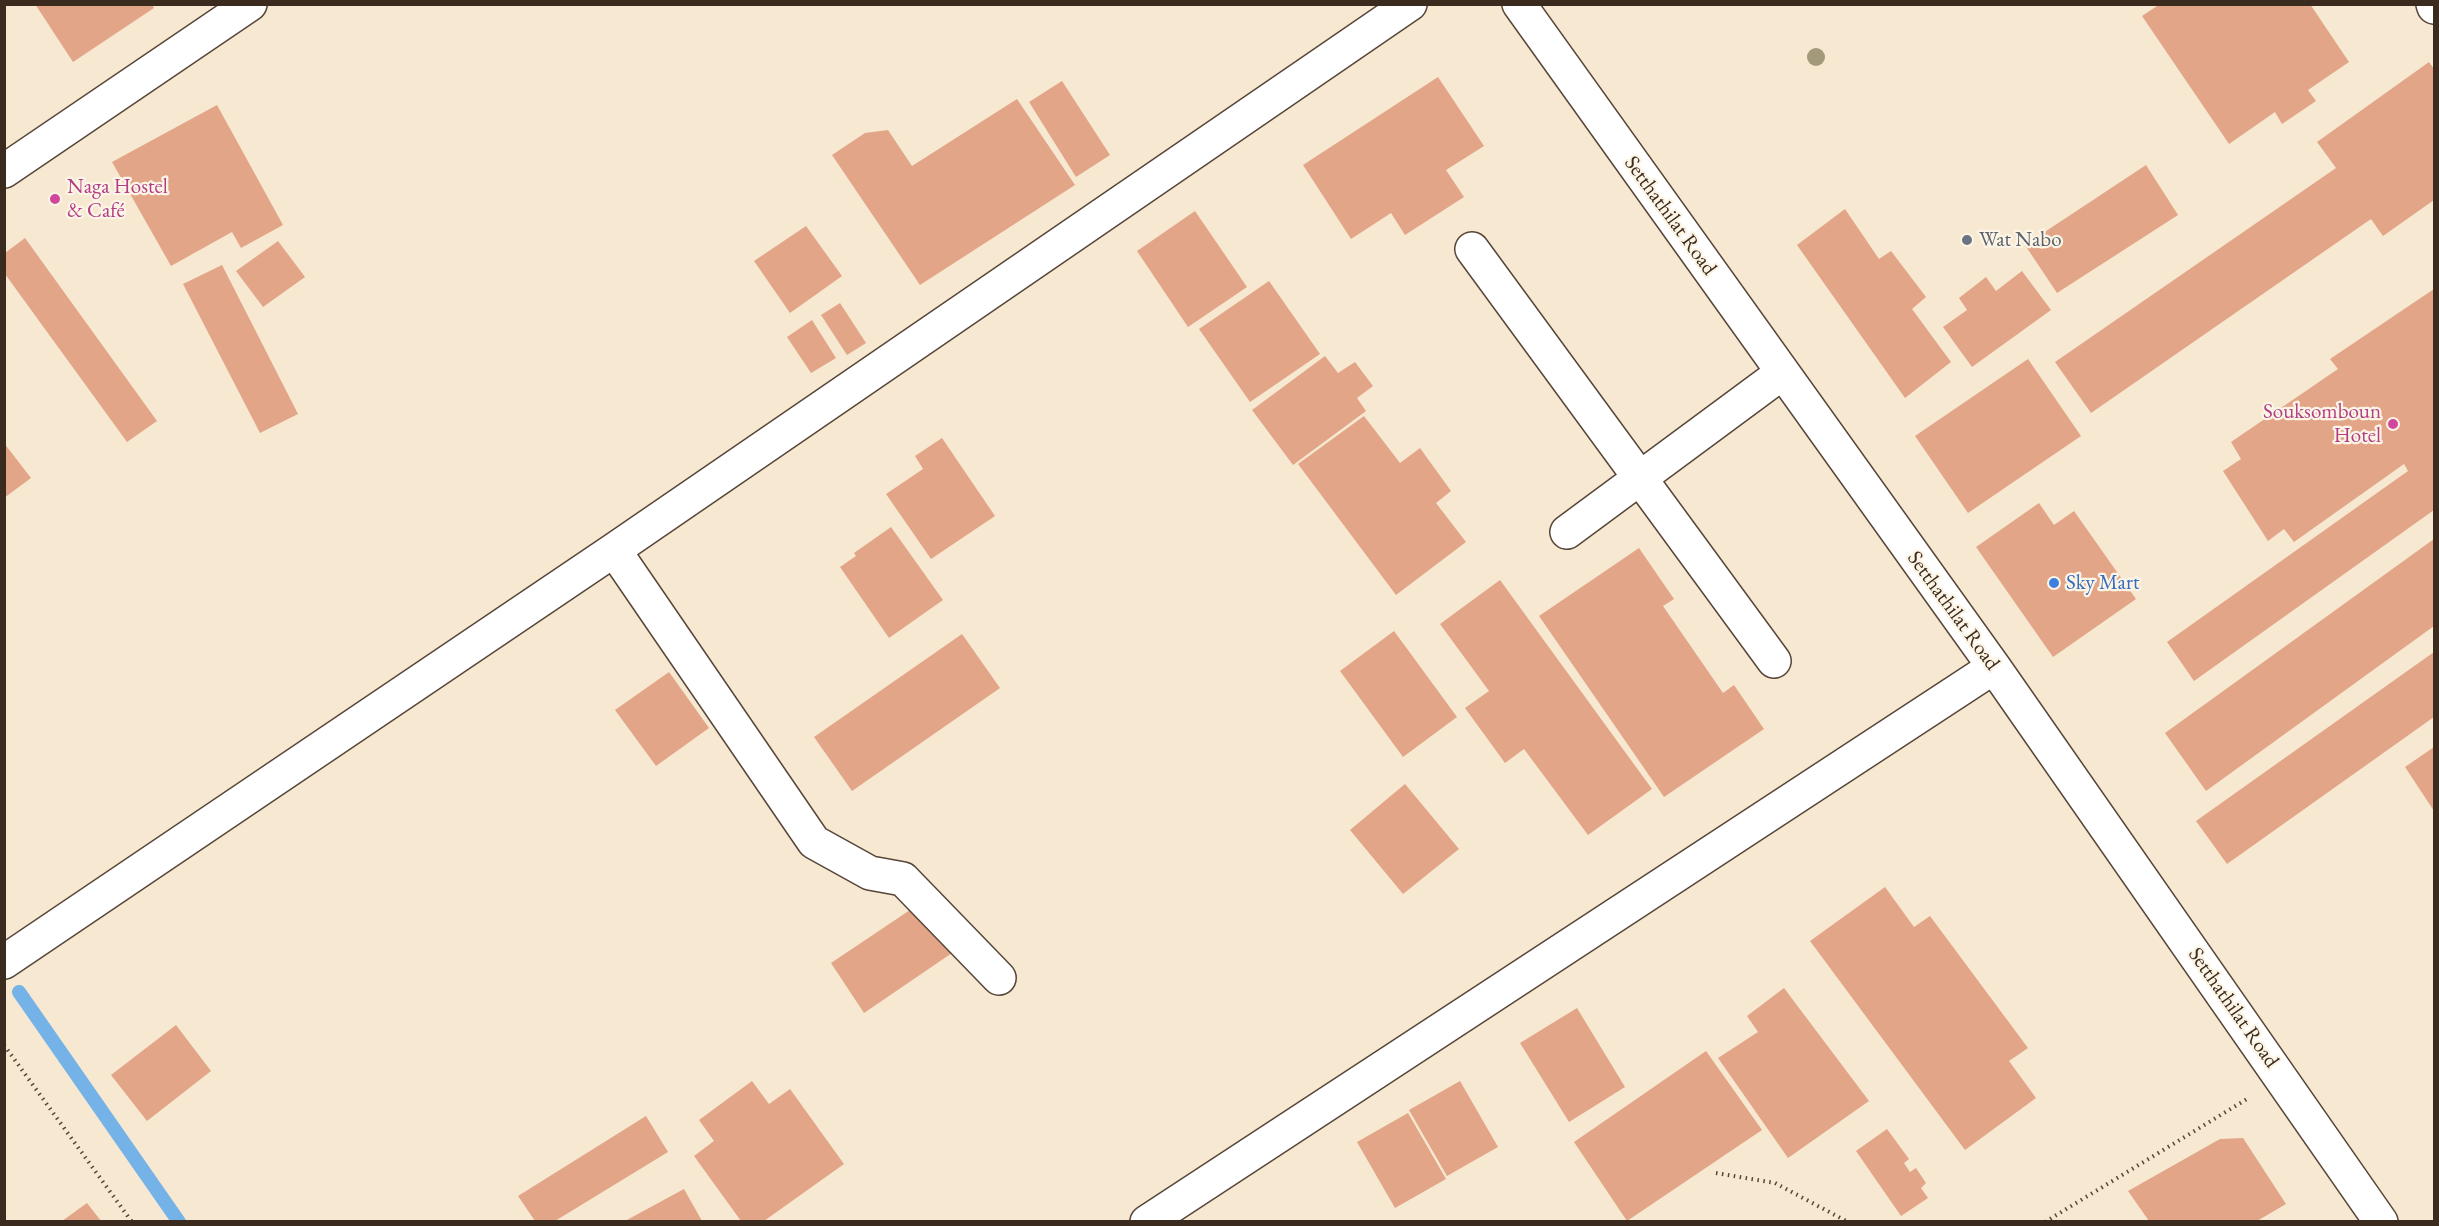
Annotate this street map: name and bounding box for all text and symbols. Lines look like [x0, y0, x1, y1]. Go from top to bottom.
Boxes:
street label: Setthathilat Road [1618, 152, 1722, 280]
place label: Naga Hostel & Café [67, 174, 168, 224]
marker: Naga Hostel & Café [48, 192, 62, 206]
place label: Wat Nabo [1979, 227, 2062, 253]
marker: Wat Nabo [1960, 233, 1974, 247]
place label: Souksomboun Hotel [2263, 399, 2381, 449]
marker: Souksomboun Hotel [2386, 417, 2400, 431]
street label: Setthathilat Road [1901, 547, 2005, 675]
place label: Sky Mart [2066, 570, 2139, 596]
marker: Sky Mart [2047, 576, 2061, 590]
street label: Setthathilat Road [2182, 943, 2284, 1073]

